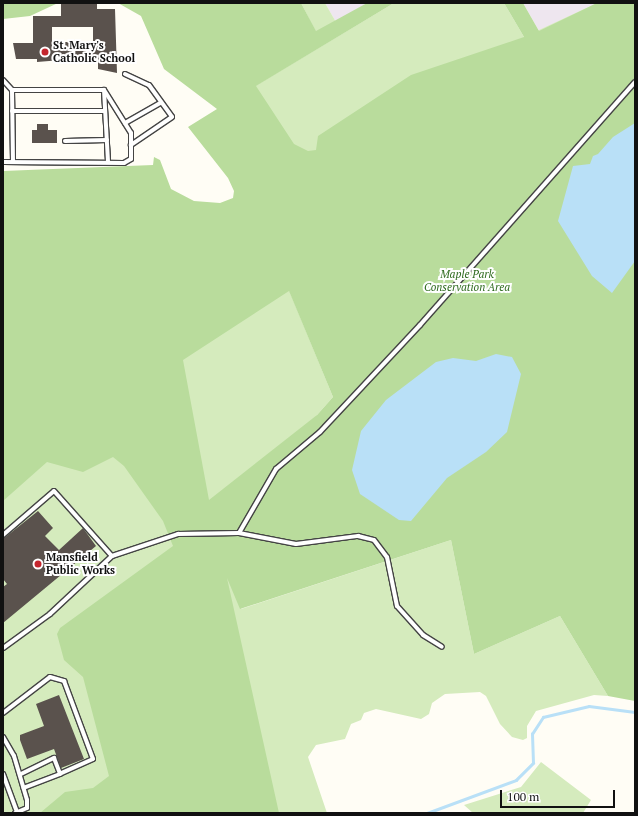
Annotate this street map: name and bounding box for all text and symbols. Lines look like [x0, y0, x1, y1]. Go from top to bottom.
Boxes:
place label: St. Mary's Catholic School [53, 39, 135, 65]
marker: St. Mary's Catholic School [40, 47, 50, 57]
park label: Maple Park Conservation Area [424, 268, 510, 294]
place label: Mansfield Public Works [46, 551, 115, 577]
marker: Mansfield Public Works [33, 559, 43, 569]
scale bar [502, 782, 617, 808]
text: 100 m [507, 789, 539, 804]

